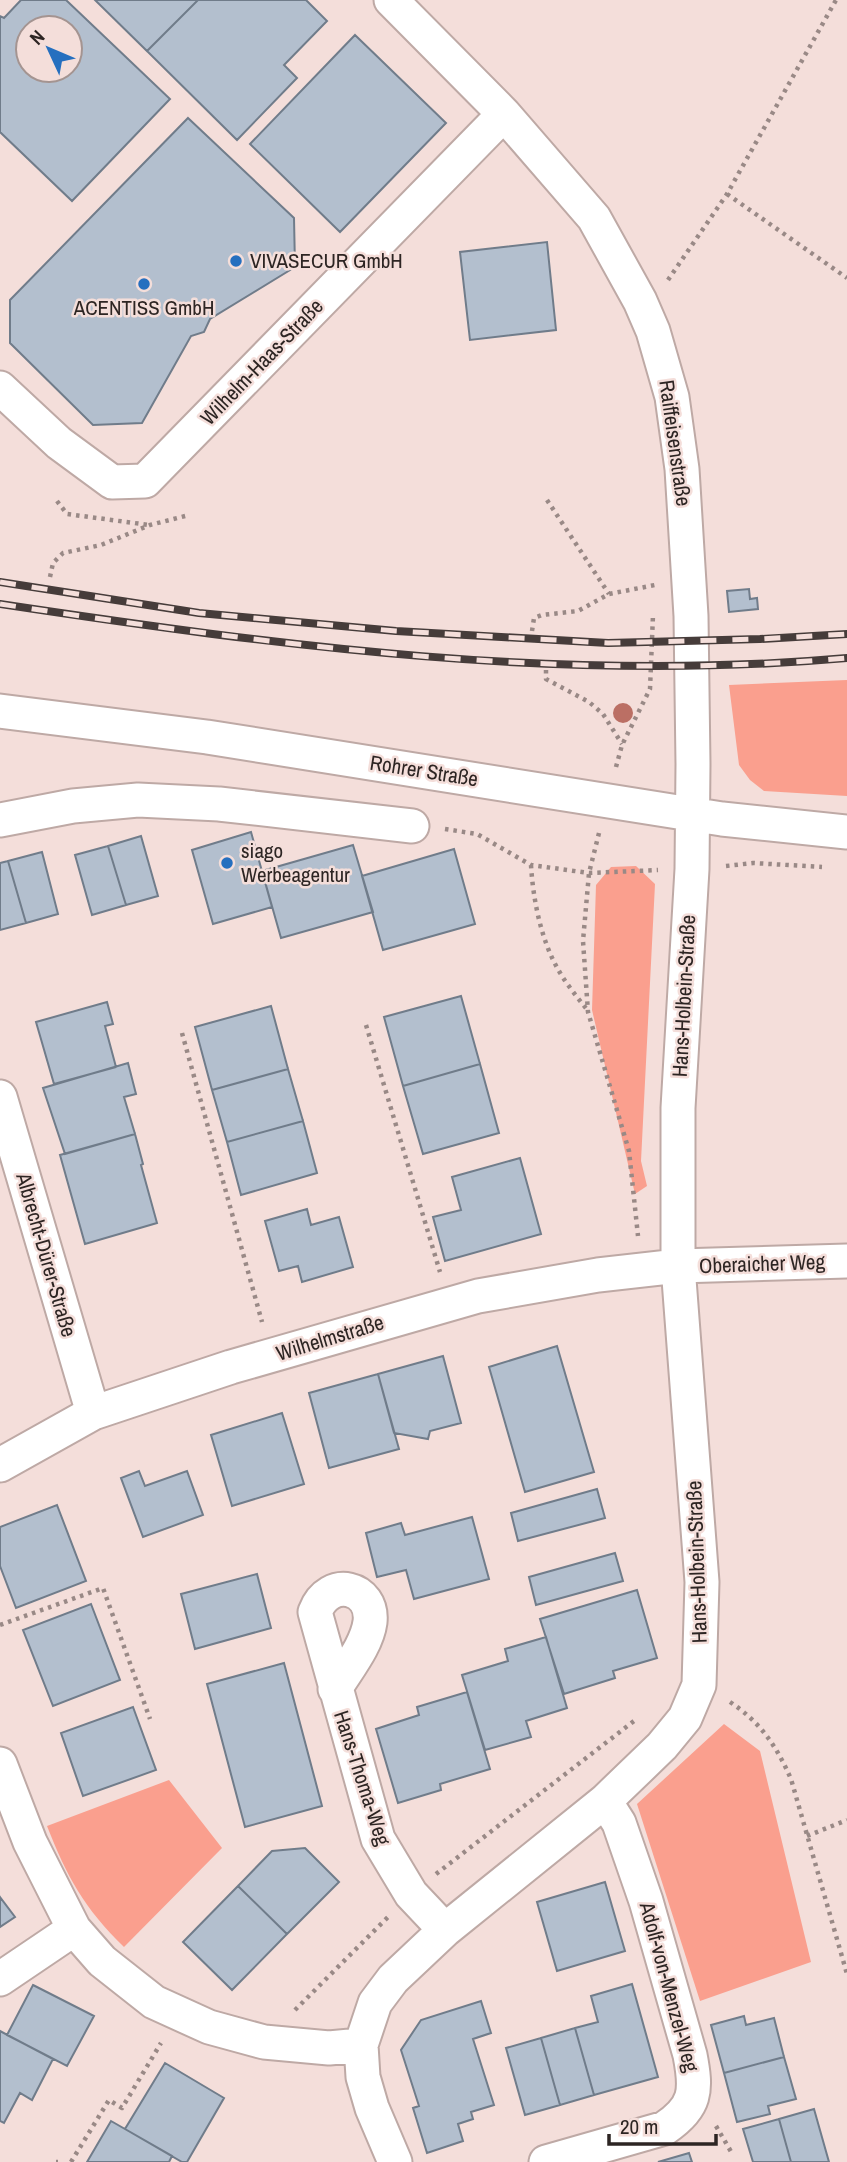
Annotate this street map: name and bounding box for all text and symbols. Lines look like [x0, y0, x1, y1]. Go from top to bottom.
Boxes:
north arrow [14, 14, 84, 84]
text: N [24, 24, 50, 50]
place label: VIVASECUR GmbH [250, 246, 403, 275]
marker: VIVASECUR GmbH [228, 253, 244, 269]
marker: ACENTISS GmbH [136, 276, 152, 292]
street label: Wilhelm-Haas-Straße [194, 292, 330, 431]
place label: ACENTISS GmbH [73, 293, 214, 322]
street label: Raiffeisenstraße [652, 378, 699, 508]
street label: Rohrer Straße [368, 748, 480, 793]
place label: siago Werbeagentur [241, 836, 350, 889]
marker: siago Werbeagentur [219, 855, 235, 871]
street label: Hans-Holbein-Straße [665, 914, 702, 1078]
street label: Albrecht-Dürer-Straße [9, 1168, 84, 1340]
street label: Oberaicher Weg [698, 1247, 826, 1280]
street label: Wilhelmstraße [273, 1307, 387, 1368]
street label: Hans-Holbein-Straße [679, 1480, 714, 1644]
street label: Hans-Thoma-Weg [327, 1707, 398, 1849]
street label: Adolf-von-Menzel-Weg [633, 1898, 706, 2075]
scale bar [609, 2102, 716, 2146]
text: 20 m [620, 2112, 658, 2141]

